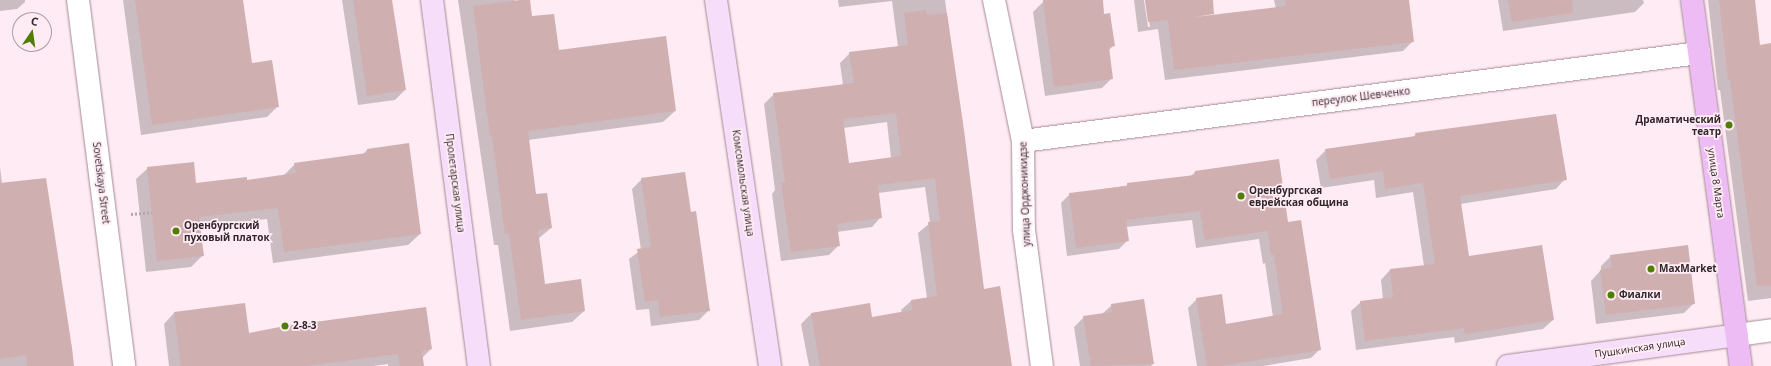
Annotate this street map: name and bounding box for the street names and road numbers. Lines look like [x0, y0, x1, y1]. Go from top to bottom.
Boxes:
street label: переулок Шевченко [1311, 85, 1411, 109]
street label: Комсомольская улица [730, 129, 756, 237]
street label: Пролетарская улица [443, 133, 467, 233]
street label: Sovetskaya Street [90, 141, 112, 225]
street label: улица Орджоникидзе [1017, 141, 1033, 247]
street label: улица 8 Марта [1705, 147, 1727, 219]
street label: Пушкинская улица [1594, 336, 1686, 360]

